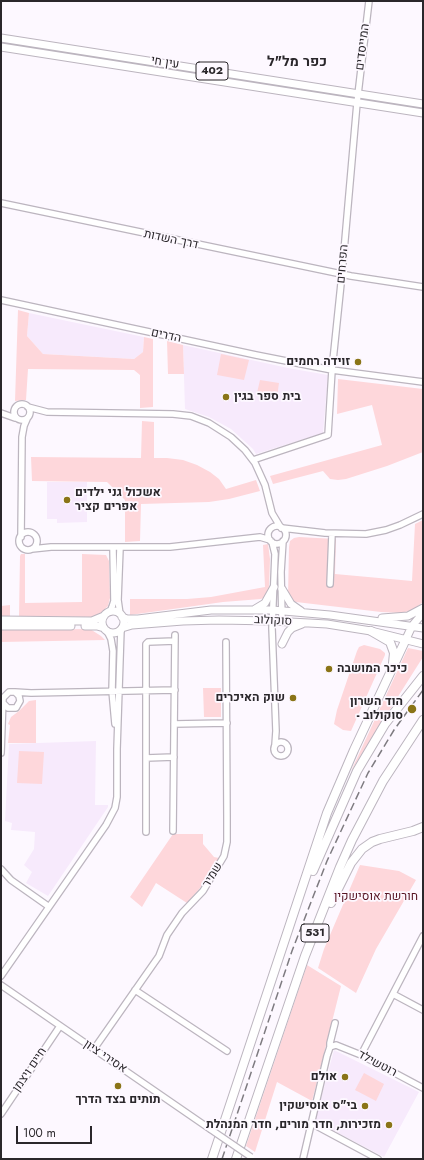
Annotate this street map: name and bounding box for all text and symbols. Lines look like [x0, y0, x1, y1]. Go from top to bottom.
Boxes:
street label: המייסדים [353, 23, 373, 71]
street label: עין חי [150, 54, 180, 72]
district label: כפר מל"ל [267, 55, 327, 71]
road number: 402 [196, 62, 228, 80]
street label: דרך השדות [142, 227, 200, 253]
street label: הפרחים [334, 244, 352, 284]
street label: הדרים [150, 326, 182, 346]
place label: זוידה רחמים [286, 355, 350, 369]
marker: זוידה רחמים [353, 357, 363, 367]
place label: בית ספר בגין [234, 390, 301, 404]
marker: בית ספר בגין [221, 392, 231, 402]
place label: אשכול גני ילדים אפרים קציר [75, 486, 161, 514]
marker: אשכול גני ילדים אפרים קציר [62, 495, 72, 505]
street label: סוקולוב [254, 613, 292, 629]
place label: כיכר המושבה [337, 662, 407, 676]
marker: כיכר המושבה [324, 664, 334, 674]
place label: שוק האיכרים [215, 691, 285, 705]
marker: שוק האיכרים [288, 693, 298, 703]
place label: הוד השרון - סוקולוב [350, 695, 403, 723]
marker: הוד השרון - סוקולוב [406, 703, 418, 715]
street label: שמיר [200, 860, 226, 890]
park label: חורשת אוסישקין [334, 890, 418, 904]
road number: 531 [301, 924, 329, 942]
street label: אסירי ציון [81, 1037, 129, 1077]
street label: חיים ויצמן [10, 1045, 50, 1095]
street label: רוטשילד [355, 1048, 399, 1080]
place label: אולם [311, 1070, 337, 1084]
marker: אולם [340, 1072, 350, 1082]
marker: תותים בצד הדרך [113, 1081, 123, 1091]
place label: תותים בצד הדרך [75, 1093, 161, 1107]
place label: בי"ס אוסישקין [279, 1099, 357, 1113]
marker: בי"ס אוסישקין [360, 1101, 370, 1111]
scale bar [18, 1118, 94, 1144]
place label: מזכירות, חדר מורים, חדר המנהלת [206, 1118, 381, 1132]
marker: מזכירות, חדר מורים, חדר המנהלת [384, 1120, 394, 1130]
text: 100 m [23, 1124, 56, 1142]

